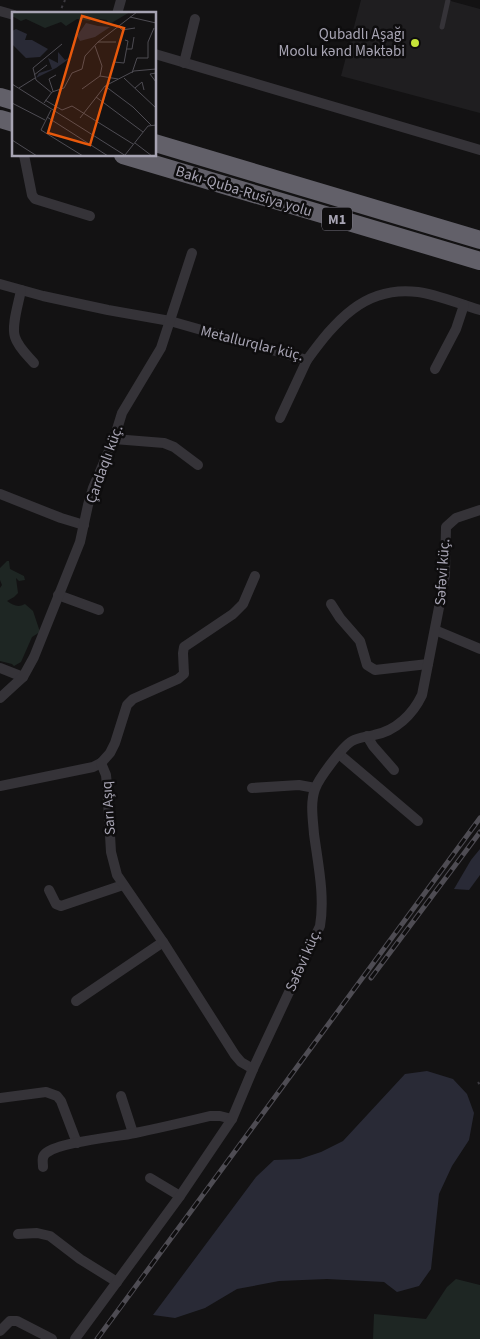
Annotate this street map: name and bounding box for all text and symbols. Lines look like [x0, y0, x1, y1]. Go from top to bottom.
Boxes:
inset map [12, 12, 156, 156]
place label: Qubadlı Aşağı Moolu kənd Məktəbi [279, 24, 405, 62]
marker: Qubadlı Aşağı Moolu kənd Məktəbi [409, 37, 421, 49]
street label: Bakı-Quba-Rusiya yolu [173, 161, 315, 222]
road number: M1 [322, 208, 352, 230]
street label: Metallurqlar küç. [198, 321, 305, 366]
street label: Çardaqlı küç. [81, 422, 128, 506]
street label: Səfəvi küç. [430, 538, 455, 606]
street label: Sarı Aşıq [96, 780, 121, 836]
street label: Səfəvi küç. [280, 925, 327, 995]

